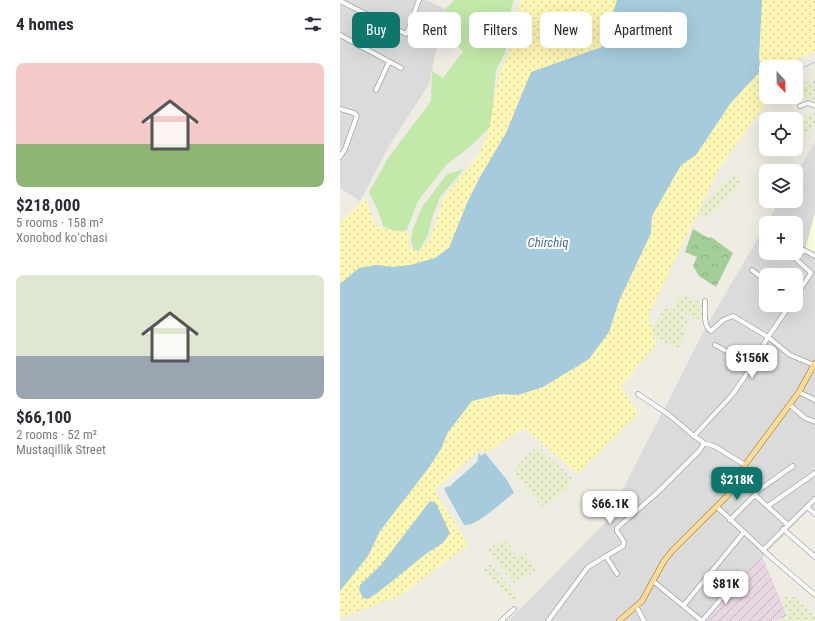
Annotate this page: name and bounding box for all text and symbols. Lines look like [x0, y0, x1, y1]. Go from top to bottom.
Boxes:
chip: Buy [352, 12, 400, 48]
chip: Rent [408, 12, 461, 48]
chip: Filters [469, 12, 532, 48]
chip: New [540, 12, 592, 48]
chip: Apartment [600, 12, 687, 48]
icon: filters [302, 13, 324, 35]
text: 4 homes [16, 14, 74, 34]
north arrow [759, 60, 803, 104]
map controls [759, 60, 803, 312]
icon: home [134, 89, 206, 161]
button: locate [759, 112, 803, 156]
button: layers [759, 164, 803, 208]
text: $218,000 [16, 195, 80, 215]
text: 5 rooms · 158 m² [16, 215, 103, 230]
button: + [759, 216, 803, 260]
text: Xonobod koʻchasi [16, 230, 107, 245]
water label: Chirchiq [528, 235, 568, 250]
button: − [759, 268, 803, 312]
icon: home [134, 301, 206, 373]
pin: $156K [724, 345, 780, 379]
text: $156K [735, 350, 769, 365]
text: $66,100 [16, 407, 72, 427]
text: 2 rooms · 52 m² [16, 427, 97, 442]
text: Mustaqillik Street [16, 442, 106, 457]
pin: $218K [709, 467, 765, 501]
text: $218K [720, 472, 754, 487]
pin: $66.1K [577, 491, 643, 525]
text: $66.1K [591, 496, 629, 511]
pin: $81K [702, 571, 750, 605]
text: $81K [713, 576, 739, 591]

